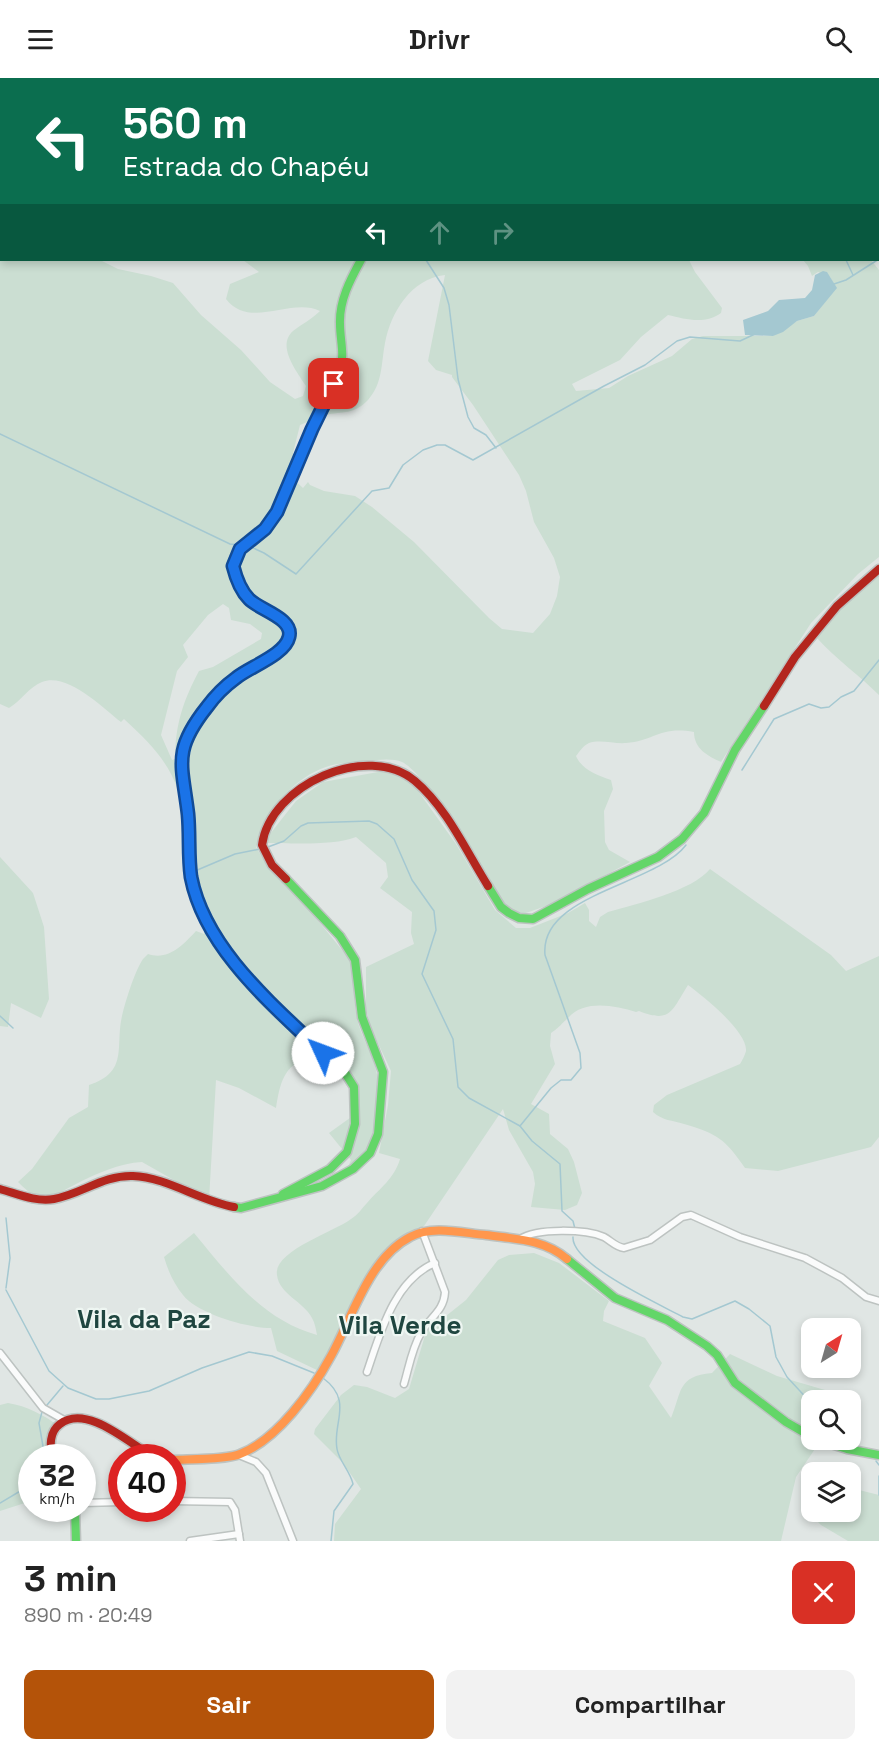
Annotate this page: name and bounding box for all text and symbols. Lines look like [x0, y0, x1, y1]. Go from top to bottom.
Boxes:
text: Drivr [409, 22, 470, 57]
icon: menu [24, 23, 57, 56]
icon: search [822, 23, 855, 56]
text: 560 m [123, 97, 248, 150]
icon: left [24, 102, 102, 180]
text: Estrada do Chapéu [123, 149, 370, 184]
icon: left [360, 216, 393, 249]
icon: ahead [423, 216, 456, 249]
icon: right [486, 216, 519, 249]
pin [308, 358, 359, 409]
icon: arrive [317, 367, 350, 400]
position arrow [291, 1021, 355, 1085]
district label: Vila da Paz [77, 1302, 211, 1336]
district label: Vila Verde [339, 1308, 461, 1342]
north arrow [801, 1318, 861, 1378]
map controls [801, 1318, 861, 1522]
button: search [801, 1390, 861, 1450]
speed limit sign: 40 [108, 1444, 186, 1522]
text: 32 [39, 1456, 75, 1495]
button: layers [801, 1462, 861, 1522]
text: km/h [39, 1489, 75, 1508]
text: 3 min [24, 1556, 118, 1602]
button: close [792, 1561, 855, 1624]
text: 890 m · 20:49 [24, 1602, 153, 1628]
button: Sair [24, 1670, 434, 1739]
button: Compartilhar [446, 1670, 855, 1739]

